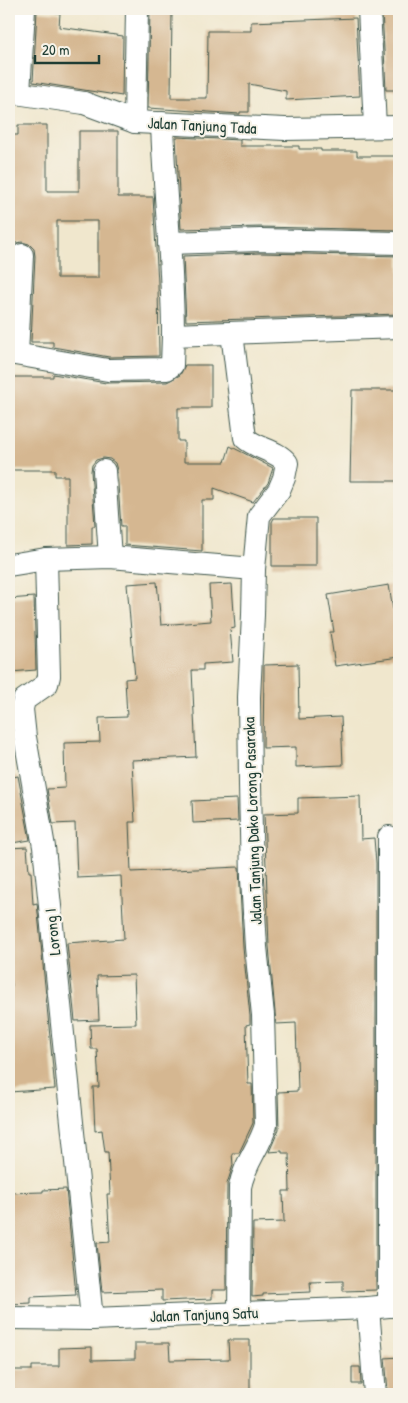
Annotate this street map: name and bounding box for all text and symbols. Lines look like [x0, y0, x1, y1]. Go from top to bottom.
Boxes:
scale bar [35, 32, 99, 64]
text: 20 m [42, 39, 69, 60]
street label: Jalan Tanjung Tada [147, 111, 257, 139]
street label: Jalan Tanjung Dako Lorong Pasaraka [237, 717, 267, 925]
street label: Lorong I [39, 908, 65, 956]
street label: Jalan Tanjung Satu [149, 1301, 259, 1327]

